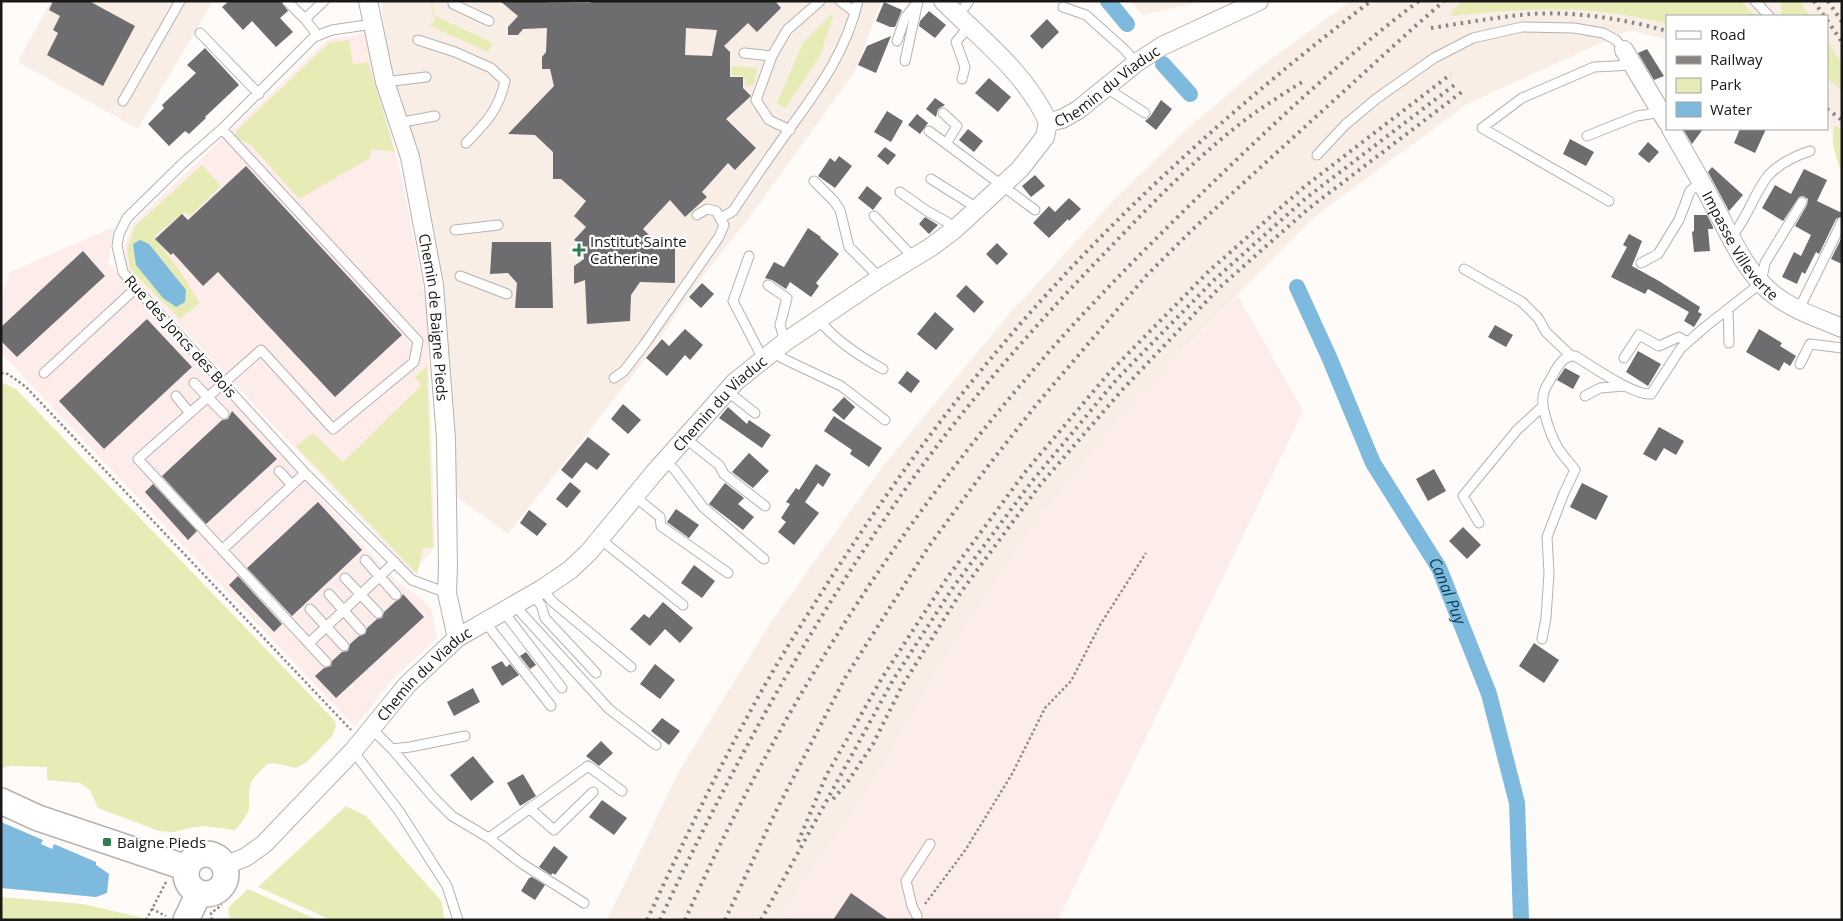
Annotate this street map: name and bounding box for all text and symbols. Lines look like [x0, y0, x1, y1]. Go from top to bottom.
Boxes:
legend [1666, 15, 1828, 130]
text: Road [1710, 24, 1746, 44]
street label: Chemin du Viaduc [1052, 40, 1163, 130]
text: Railway [1710, 49, 1763, 69]
text: Park [1710, 74, 1741, 94]
text: Water [1710, 99, 1752, 119]
street label: Impasse Villeverte [1698, 187, 1783, 305]
place label: Institut Sainte Catherine [590, 231, 687, 268]
street label: Chemin de Baigne Pieds [415, 232, 453, 402]
marker: Institut Sainte Catherine [572, 243, 586, 257]
street label: Rue des Joncs des Bois [121, 271, 241, 401]
street label: Chemin du Viaduc [668, 351, 771, 455]
water label: Canal Puy [1424, 553, 1472, 629]
street label: Chemin du Viaduc [372, 622, 475, 725]
place label: Baigne Pieds [117, 832, 206, 852]
marker: Baigne Pieds [101, 836, 113, 848]

